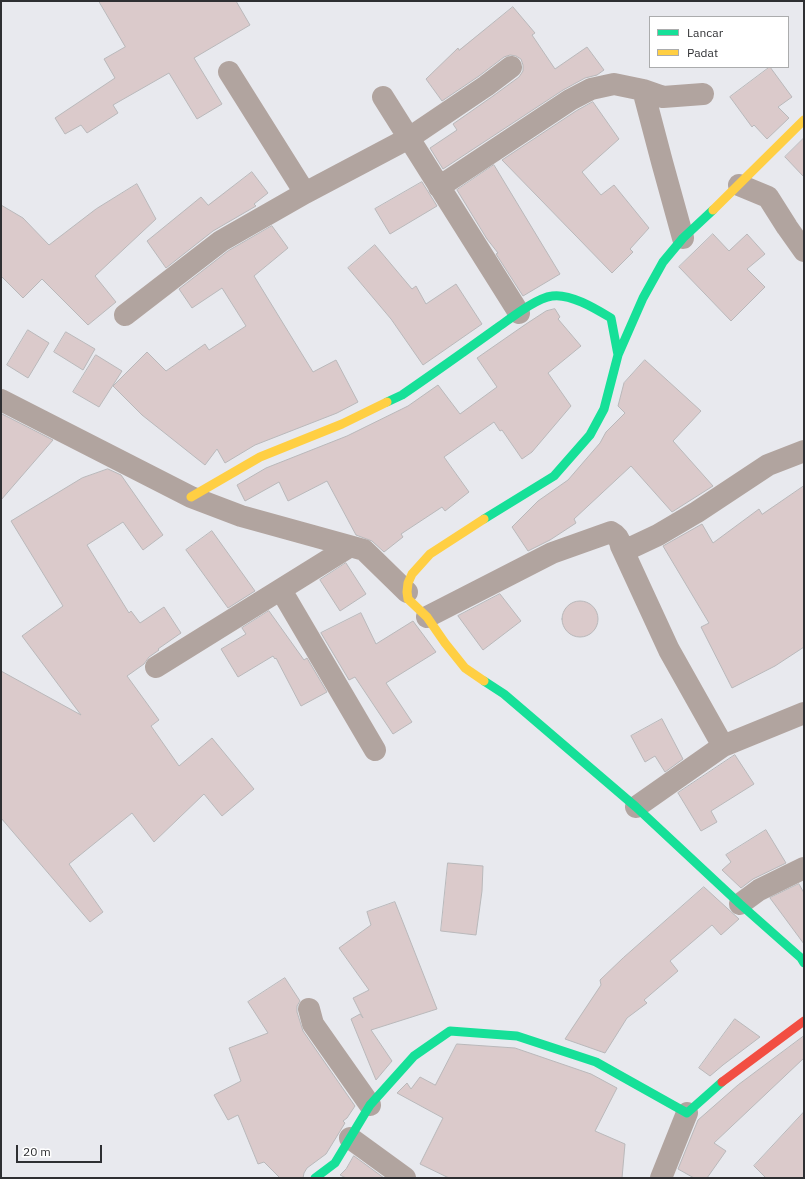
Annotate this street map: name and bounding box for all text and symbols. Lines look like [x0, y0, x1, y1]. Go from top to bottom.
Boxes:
legend [649, 16, 789, 68]
text: Lancar [687, 25, 723, 40]
text: Padat [687, 45, 718, 60]
scale bar [18, 1137, 104, 1163]
text: 20 m [23, 1144, 51, 1159]

